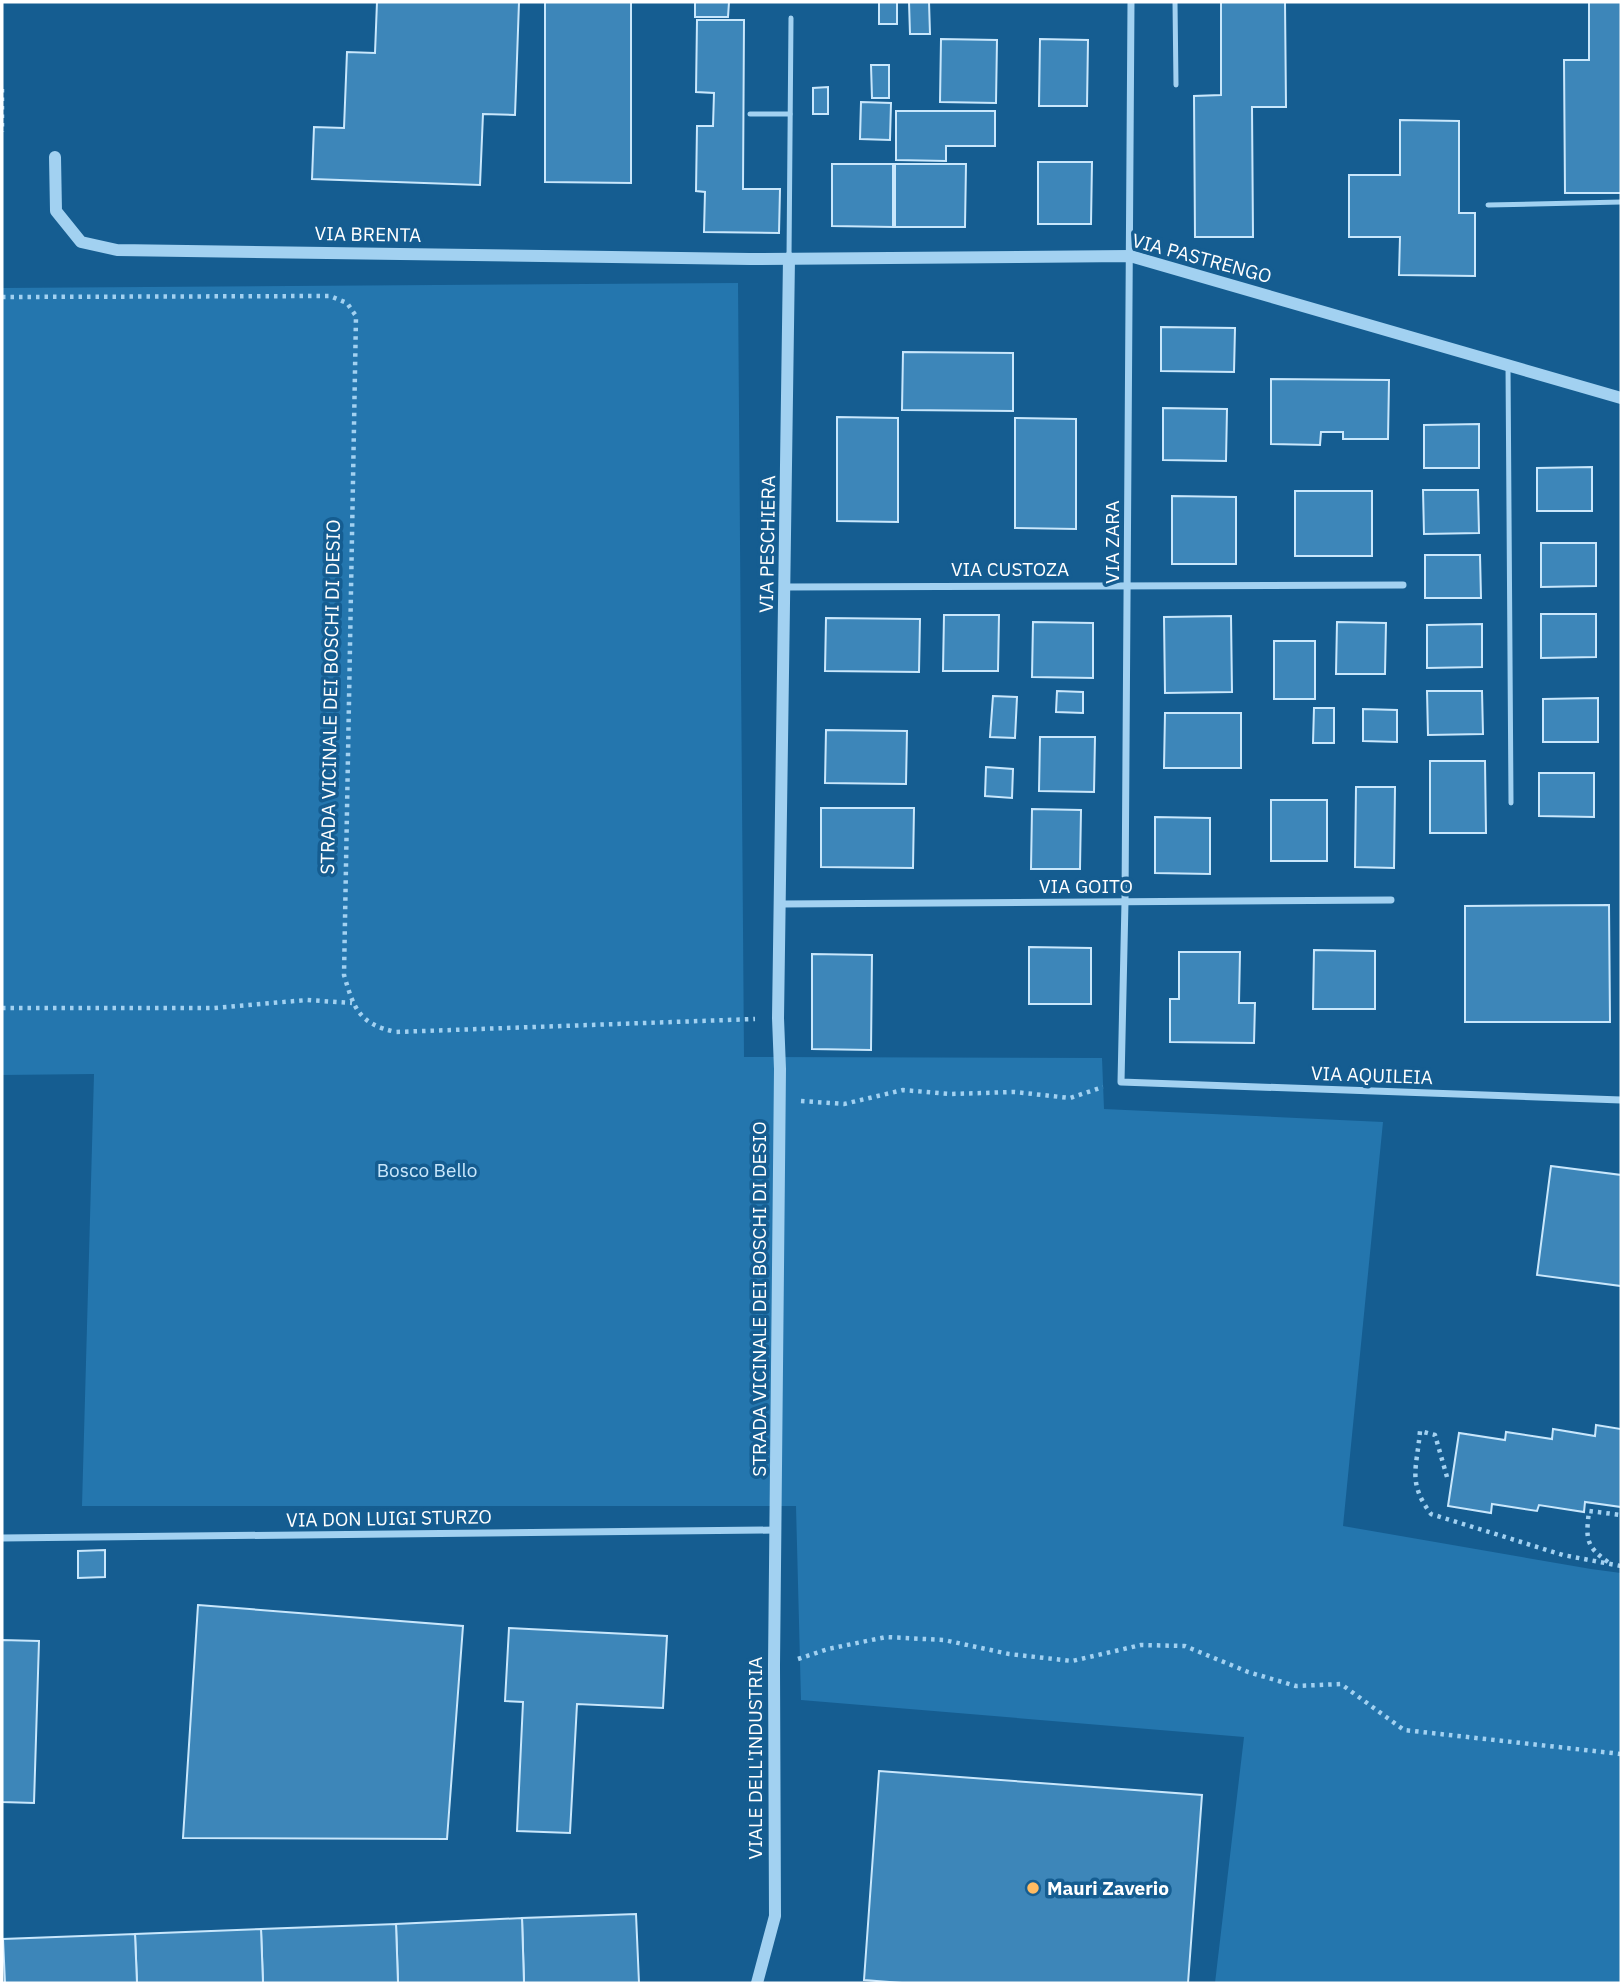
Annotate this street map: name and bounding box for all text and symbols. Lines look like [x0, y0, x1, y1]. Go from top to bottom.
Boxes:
street label: VIA BRENTA [314, 221, 422, 247]
street label: VIA PASTRENGO [1130, 228, 1274, 288]
street label: VIA PESCHIERA [754, 475, 780, 613]
street label: VIA ZARA [1100, 500, 1124, 584]
street label: STRADA VICINALE DEI BOSCHI DI DESIO [315, 519, 345, 875]
street label: VIA CUSTOZA [951, 557, 1069, 581]
street label: VIA GOITO [1039, 874, 1133, 898]
street label: VIA AQUILEIA [1311, 1061, 1433, 1089]
street label: STRADA VICINALE DEI BOSCHI DI DESIO [747, 1121, 771, 1477]
park label: Bosco Bello [377, 1158, 477, 1182]
street label: VIA DON LUIGI STURZO [286, 1504, 492, 1532]
street label: VIALE DELL'INDUSTRIA [743, 1657, 767, 1859]
place label: Mauri Zaverio [1047, 1876, 1169, 1900]
marker: Mauri Zaverio [1025, 1880, 1041, 1896]

